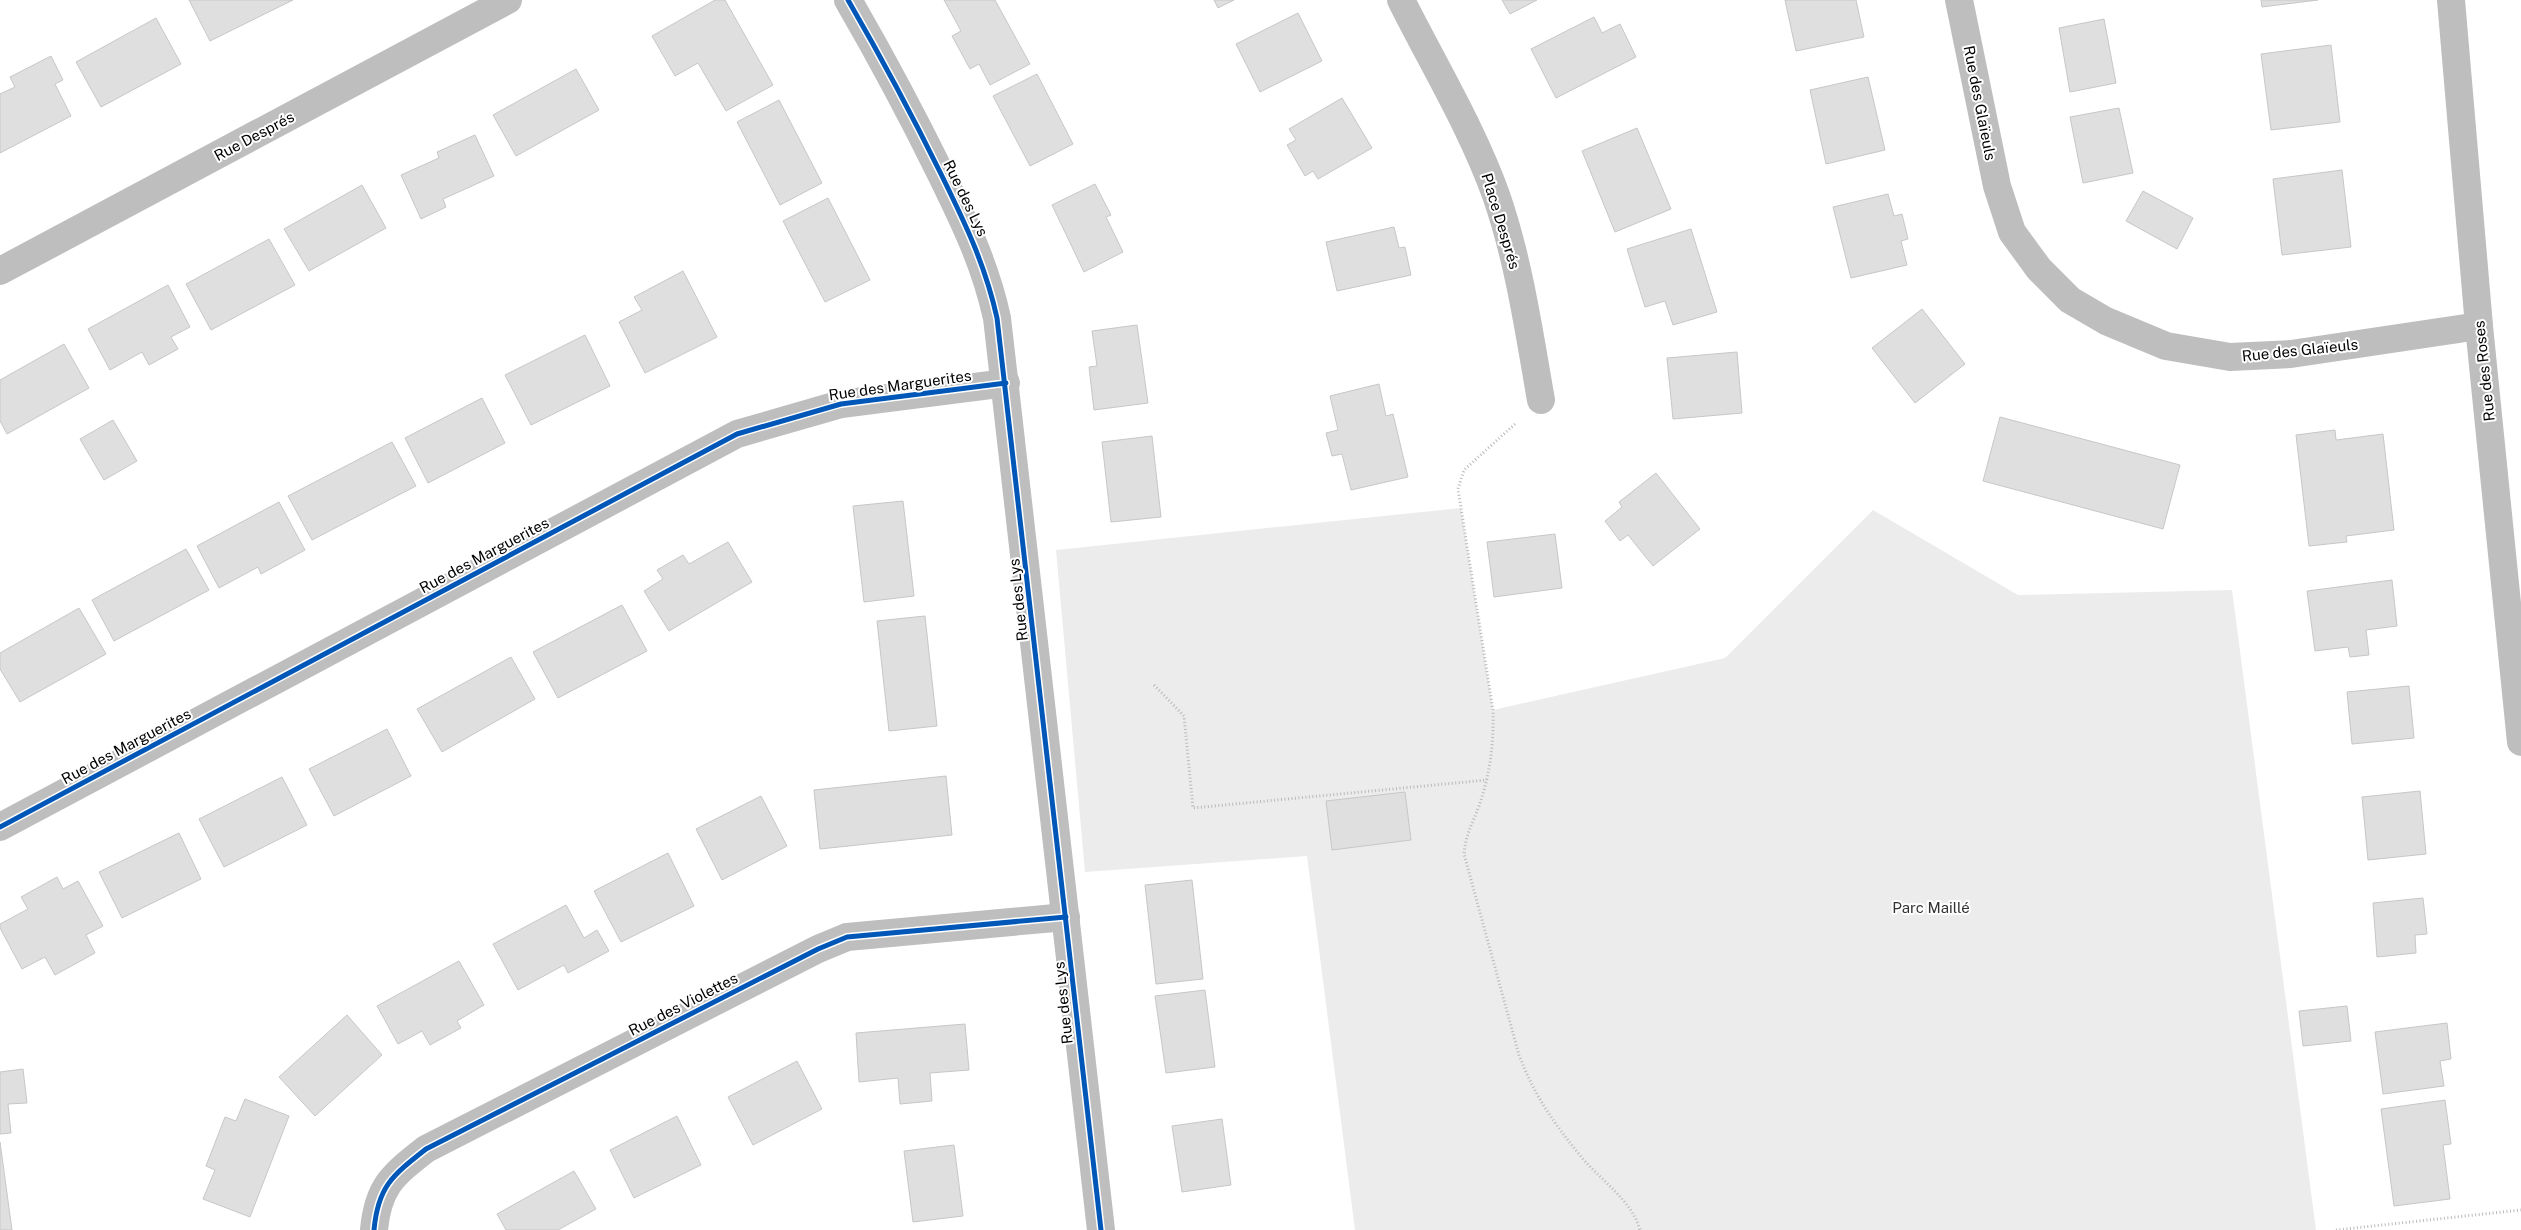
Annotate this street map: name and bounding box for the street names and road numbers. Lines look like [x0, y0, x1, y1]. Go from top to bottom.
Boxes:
street label: Rue des Glaïeuls [1961, 44, 1999, 162]
street label: Rue Després [211, 108, 297, 164]
street label: Rue des Lys [940, 157, 992, 239]
street label: Place Després [1478, 171, 1524, 271]
street label: Rue des Roses [2470, 320, 2498, 422]
street label: Rue des Glaïeuls [2241, 335, 2359, 365]
street label: Rue des Marguerites [828, 367, 972, 403]
street label: Rue des Marguerites [416, 514, 552, 596]
street label: Rue des Lys [1005, 558, 1031, 642]
street label: Rue des Marguerites [58, 705, 194, 787]
street label: Rue des Lys [1050, 961, 1076, 1045]
street label: Rue des Violettes [626, 969, 740, 1039]

